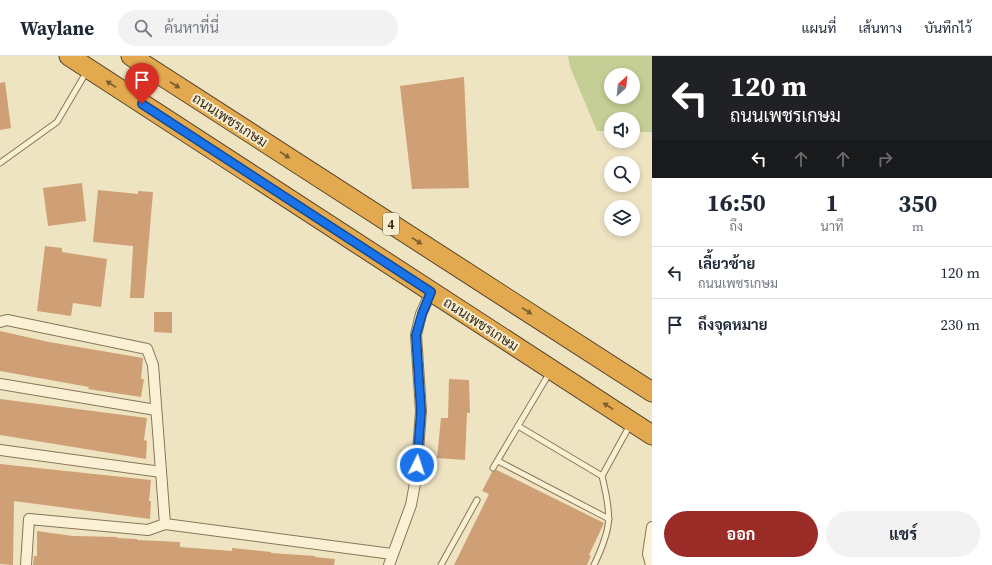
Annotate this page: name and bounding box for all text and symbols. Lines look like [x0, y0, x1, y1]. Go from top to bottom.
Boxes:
search box [118, 10, 398, 46]
text: Waylane [20, 15, 94, 41]
icon: search [132, 17, 154, 39]
text: ค้นหาที่นี่ [164, 17, 219, 38]
text: แผนที่ [801, 18, 836, 38]
text: เส้นทาง [858, 18, 902, 38]
text: บันทึกไว้ [924, 18, 972, 38]
pin [125, 63, 159, 104]
text: 120 m [730, 67, 807, 105]
north arrow [604, 68, 640, 104]
map controls [604, 68, 640, 236]
icon: arrive [131, 69, 153, 91]
icon: left [664, 72, 716, 124]
one-way arrow [105, 80, 117, 87]
one-way arrow [170, 81, 180, 89]
street label: ถนนเพชรเกษม [188, 88, 272, 152]
text: ถนนเพชรเกษม [730, 103, 841, 128]
button: sound [604, 112, 640, 148]
icon: left [748, 148, 770, 170]
icon: ahead [790, 148, 812, 170]
icon: ahead [832, 148, 854, 170]
icon: right [874, 148, 896, 170]
one-way arrow [280, 151, 290, 159]
button: search [604, 156, 640, 192]
text: 16:50 [707, 186, 766, 219]
text: 1 [826, 186, 839, 219]
text: 350 [898, 187, 937, 220]
button: layers [604, 200, 640, 236]
road number: 4 [383, 213, 399, 235]
text: ถึง [730, 218, 743, 235]
text: นาที [821, 218, 844, 235]
text: m [912, 218, 924, 235]
one-way arrow [412, 237, 423, 245]
text: เลี้ยวซ้าย [698, 253, 755, 274]
icon: left [664, 262, 686, 284]
text: 120 m [940, 262, 980, 283]
text: ถนนเพชรเกษม [698, 275, 778, 292]
street label: ถนนเพชรเกษม [439, 292, 523, 356]
one-way arrow [522, 307, 532, 315]
icon: arrive [664, 314, 686, 336]
text: ถึงจุดหมาย [698, 314, 768, 335]
text: 230 m [940, 314, 980, 335]
one-way arrow [602, 402, 613, 410]
position arrow [396, 444, 438, 486]
button: ออก [664, 511, 818, 557]
button: แชร์ [826, 511, 980, 557]

